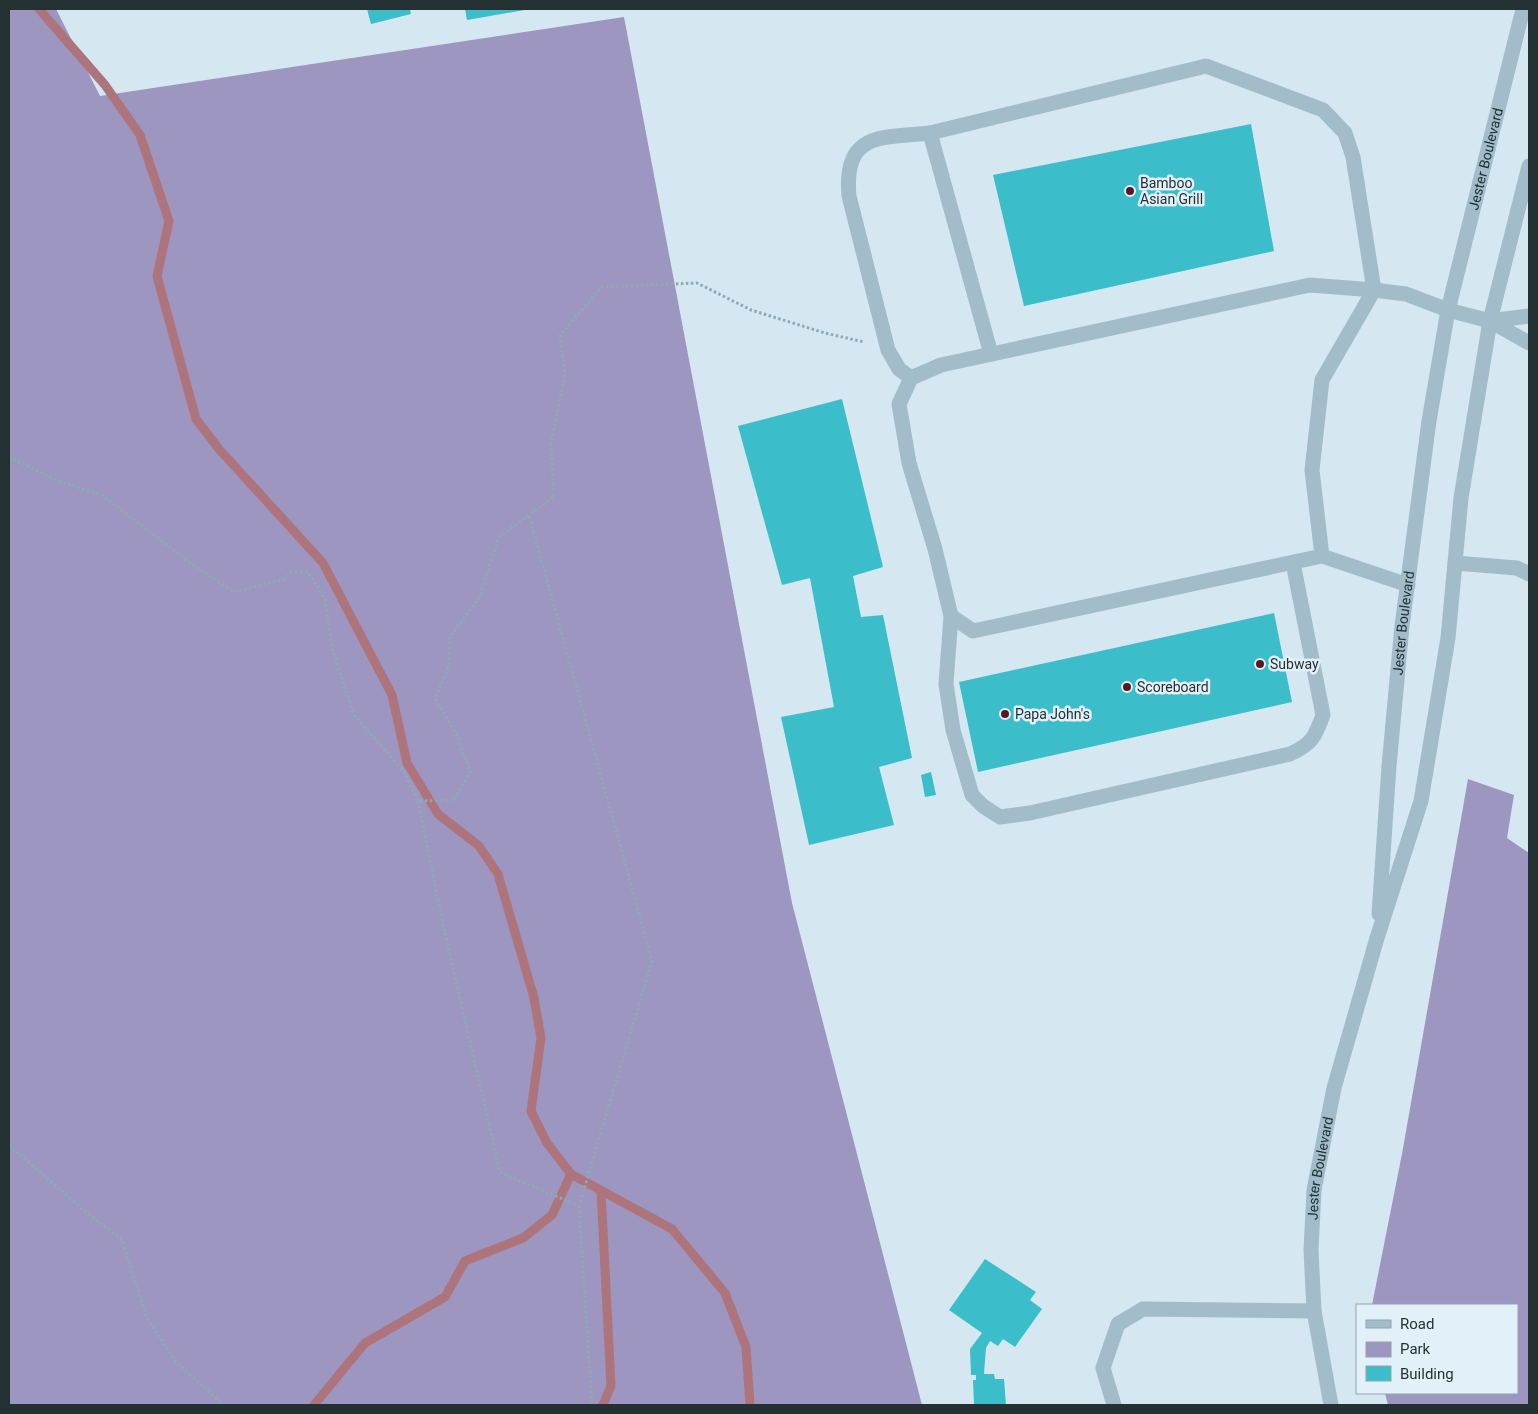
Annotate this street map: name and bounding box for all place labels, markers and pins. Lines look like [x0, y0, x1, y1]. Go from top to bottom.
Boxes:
place label: Bamboo Asian Grill [1140, 175, 1203, 207]
marker: Bamboo Asian Grill [1124, 185, 1136, 197]
place label: Subway [1270, 656, 1319, 672]
marker: Subway [1254, 658, 1266, 670]
place label: Scoreboard [1137, 679, 1209, 695]
marker: Scoreboard [1121, 681, 1133, 693]
place label: Papa John's [1015, 706, 1090, 722]
marker: Papa John's [999, 708, 1011, 720]

